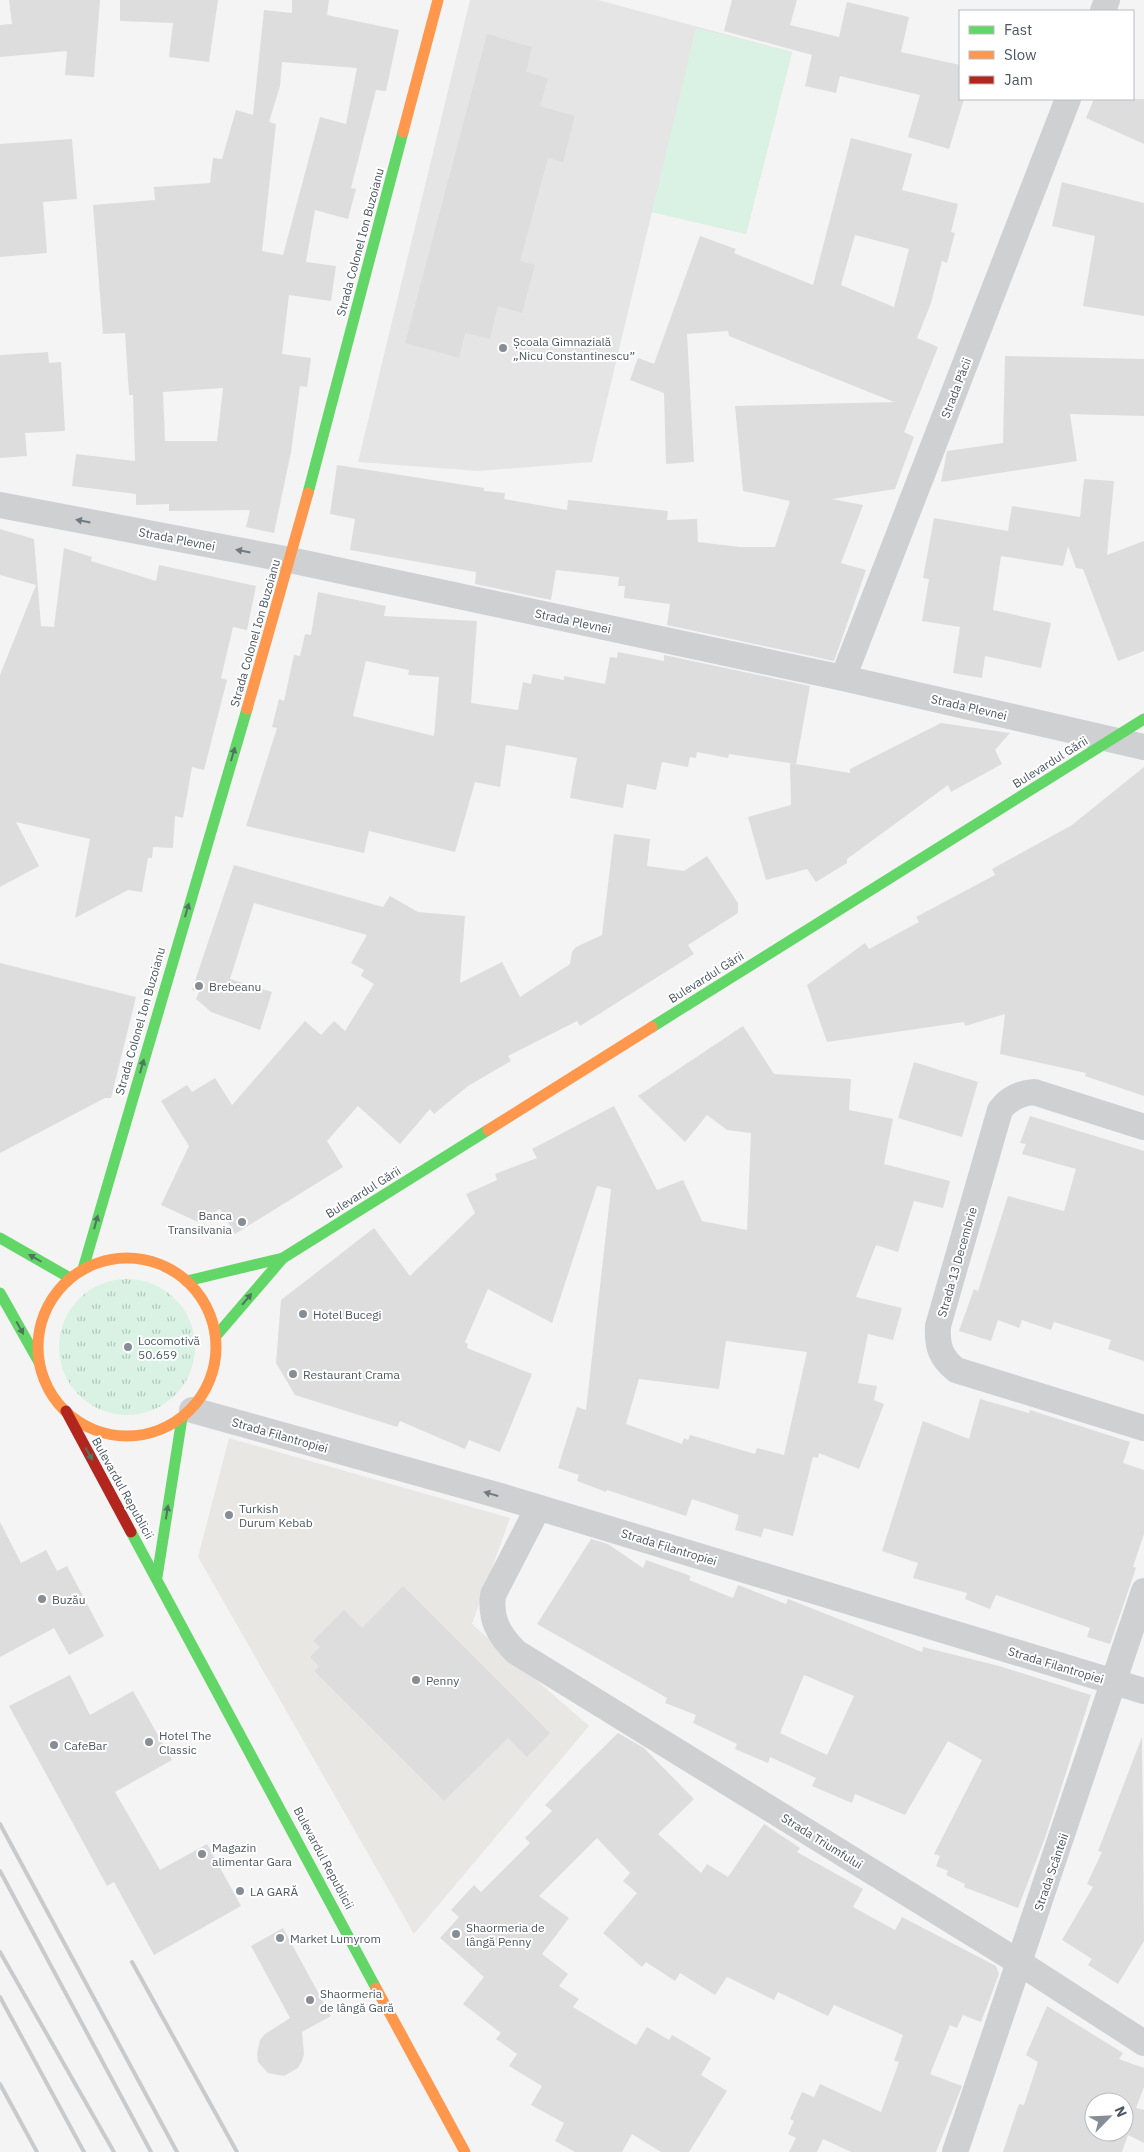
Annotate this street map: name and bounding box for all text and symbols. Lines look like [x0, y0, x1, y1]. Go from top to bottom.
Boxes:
legend [959, 10, 1134, 100]
text: Fast [1004, 20, 1032, 39]
text: Slow [1004, 45, 1037, 64]
text: Jam [1004, 70, 1033, 89]
street label: Strada Colonel Ion Buzoianu [333, 166, 387, 318]
place label: Școala Gimnazială „Nicu Constantinescu” [513, 334, 635, 363]
marker: Școala Gimnazială „Nicu Constantinescu” [497, 342, 509, 354]
street label: Strada Păcii [938, 356, 974, 420]
one-way arrow [75, 516, 91, 524]
street label: Strada Plevnei [138, 524, 216, 554]
one-way arrow [235, 547, 250, 555]
street label: Strada Colonel Ion Buzoianu [227, 558, 283, 708]
street label: Strada Plevnei [534, 606, 612, 636]
street label: Strada Plevnei [930, 691, 1008, 723]
street label: Bulevardul Gării [1010, 733, 1090, 791]
one-way arrow [230, 747, 238, 762]
one-way arrow [184, 903, 192, 918]
street label: Strada Colonel Ion Buzoianu [112, 946, 168, 1096]
street label: Bulevardul Gării [666, 948, 746, 1006]
place label: Brebeanu [209, 979, 261, 994]
marker: Brebeanu [193, 980, 205, 992]
one-way arrow [138, 1059, 146, 1074]
street label: Bulevardul Gării [323, 1163, 403, 1221]
street label: Strada 13 Decembrie [934, 1205, 980, 1319]
place label: Banca Transilvania [168, 1208, 233, 1237]
one-way arrow [92, 1215, 100, 1230]
marker: Banca Transilvania [236, 1216, 248, 1228]
one-way arrow [29, 1254, 42, 1263]
one-way arrow [242, 1293, 253, 1306]
place label: Hotel Bucegi [313, 1307, 382, 1322]
marker: Hotel Bucegi [297, 1308, 309, 1320]
one-way arrow [16, 1321, 24, 1336]
place label: Locomotivă 50.659 [138, 1333, 201, 1362]
marker: Locomotivă 50.659 [122, 1341, 134, 1353]
place label: Restaurant Crama [303, 1367, 401, 1382]
marker: Restaurant Crama [287, 1368, 299, 1380]
street label: Strada Filantropiei [230, 1414, 330, 1456]
street label: Bulevardul Republicii [89, 1435, 157, 1541]
one-way arrow [85, 1447, 94, 1461]
one-way arrow [484, 1489, 499, 1497]
place label: Turkish Durum Kebab [239, 1501, 313, 1530]
one-way arrow [163, 1504, 171, 1520]
marker: Turkish Durum Kebab [223, 1509, 235, 1521]
street label: Strada Filantropiei [619, 1525, 719, 1569]
place label: Buzău [52, 1592, 85, 1607]
marker: Buzău [36, 1593, 48, 1605]
street label: Strada Filantropiei [1006, 1643, 1106, 1687]
place label: Penny [426, 1673, 459, 1688]
marker: Penny [410, 1674, 422, 1686]
place label: Hotel The Classic [159, 1728, 212, 1757]
marker: Hotel The Classic [143, 1736, 155, 1748]
place label: CafeBar [64, 1738, 108, 1753]
marker: CafeBar [48, 1739, 60, 1751]
street label: Bulevardul Republicii [291, 1804, 357, 1912]
street label: Strada Triumfului [779, 1810, 865, 1872]
street label: Strada Scânteii [1031, 1831, 1071, 1913]
place label: Magazin alimentar Gara [212, 1840, 293, 1869]
marker: Magazin alimentar Gara [196, 1848, 208, 1860]
place label: LA GARĂ [250, 1884, 298, 1899]
marker: LA GARĂ [234, 1885, 246, 1897]
place label: Shaormeria de lângă Penny [466, 1920, 545, 1949]
marker: Shaormeria de lângă Penny [450, 1928, 462, 1940]
place label: Market Lumyrom [290, 1931, 381, 1946]
marker: Market Lumyrom [274, 1932, 286, 1944]
place label: Shaormeria de lângă Gară [320, 1986, 395, 2015]
marker: Shaormeria de lângă Gară [304, 1994, 316, 2006]
north arrow [1084, 2092, 1134, 2142]
text: N [1111, 2103, 1131, 2120]

